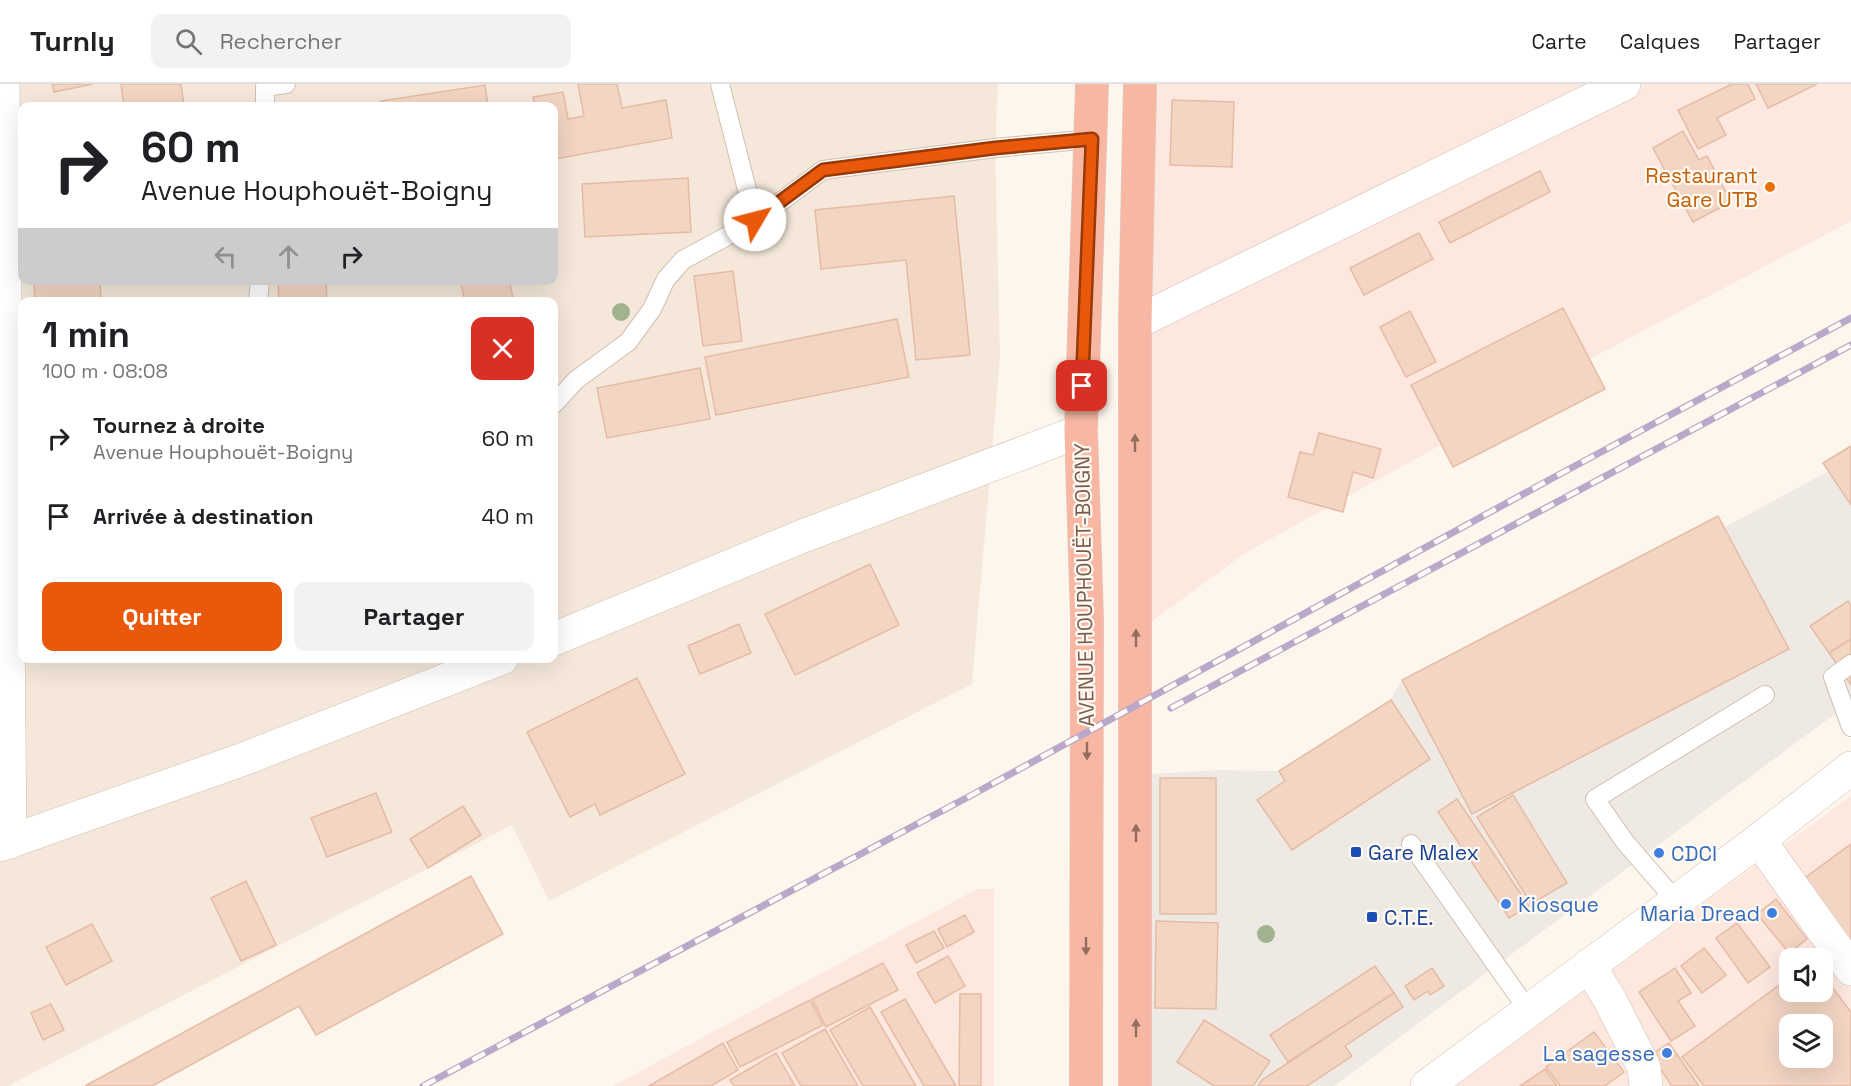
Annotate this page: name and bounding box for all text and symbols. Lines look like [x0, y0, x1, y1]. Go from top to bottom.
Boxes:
search box [151, 14, 571, 68]
text: Turnly [30, 23, 115, 59]
icon: search [172, 25, 205, 58]
text: Rechercher [220, 27, 342, 55]
text: Carte [1532, 28, 1587, 55]
text: Calques [1620, 28, 1700, 55]
text: Partager [1733, 28, 1821, 55]
text: 60 m [141, 121, 241, 174]
icon: right [42, 126, 120, 204]
place label: Restaurant Gare UTB [1645, 162, 1758, 213]
text: Avenue Houphouët-Boigny [141, 173, 492, 208]
marker: Restaurant Gare UTB [1763, 180, 1777, 194]
position arrow [723, 188, 787, 252]
icon: left [209, 240, 242, 273]
icon: ahead [272, 240, 305, 273]
icon: right [335, 240, 368, 273]
text: 1 min [42, 312, 130, 358]
button: close [471, 317, 534, 380]
text: 100 m · 08:08 [42, 358, 168, 384]
pin [1056, 360, 1107, 411]
icon: arrive [1065, 369, 1098, 402]
text: Tournez à droite [93, 411, 265, 439]
icon: right [42, 422, 75, 455]
text: 60 m [482, 424, 534, 452]
one-way arrow [1130, 433, 1140, 452]
text: Avenue Houphouët-Boigny [93, 439, 353, 465]
street label: AVENUE HOUPHOUËT-BOIGNY [1068, 443, 1100, 727]
icon: arrive [42, 500, 75, 533]
text: Arrivée à destination [93, 502, 314, 530]
text: 40 m [482, 502, 534, 530]
button: Quitter [42, 582, 282, 651]
button: Partager [294, 582, 534, 651]
one-way arrow [1131, 628, 1141, 647]
one-way arrow [1082, 742, 1092, 761]
one-way arrow [1131, 823, 1141, 842]
place label: Gare Malex [1368, 839, 1479, 866]
place label: CDCI [1671, 840, 1717, 867]
marker: Gare Malex [1349, 845, 1363, 859]
marker: CDCI [1652, 846, 1666, 860]
place label: Kiosque [1518, 891, 1599, 918]
marker: Kiosque [1499, 897, 1513, 911]
place label: Maria Dread [1640, 900, 1760, 927]
place label: C.T.E. [1384, 904, 1434, 931]
marker: Maria Dread [1765, 906, 1779, 920]
marker: C.T.E. [1365, 910, 1379, 924]
one-way arrow [1081, 937, 1091, 956]
map controls [1779, 948, 1833, 1068]
button: sound [1779, 948, 1833, 1002]
button: layers [1779, 1014, 1833, 1068]
one-way arrow [1131, 1018, 1141, 1037]
place label: La sagesse [1543, 1040, 1655, 1067]
marker: La sagesse [1660, 1046, 1674, 1060]

